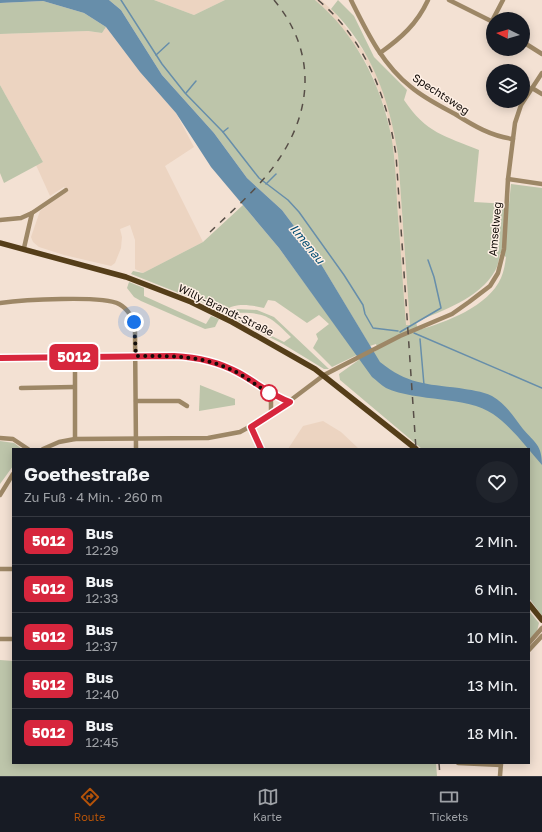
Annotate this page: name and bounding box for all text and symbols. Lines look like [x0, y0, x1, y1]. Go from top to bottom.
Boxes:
north arrow [486, 12, 530, 56]
map controls [486, 12, 530, 108]
button: layers [486, 64, 530, 108]
street label: Spechtsweg [410, 70, 472, 117]
street label: Amselweg [486, 201, 503, 257]
water label: Ilmenau [287, 221, 328, 267]
street label: Willy-Brandt-Straße [176, 281, 276, 338]
your location [124, 312, 144, 332]
line badge: 5012 [46, 344, 102, 370]
text: 5012 [57, 348, 91, 365]
unlabelled marker [260, 384, 278, 402]
button: heart [476, 461, 518, 503]
text: Goethestraße [24, 462, 150, 485]
text: Zu Fuß · 4 Min. · 260 m [24, 489, 163, 505]
text: Bus [85, 524, 113, 542]
text: 5012 [32, 532, 65, 549]
text: 2 Min. [475, 532, 518, 550]
text: 12:29 [85, 542, 119, 558]
text: Bus [85, 572, 113, 590]
text: 5012 [32, 580, 65, 597]
text: 6 Min. [475, 580, 518, 598]
text: 12:33 [85, 590, 118, 606]
text: Bus [85, 620, 113, 638]
text: 5012 [32, 628, 65, 645]
text: 10 Min. [467, 628, 518, 646]
text: 12:37 [85, 638, 118, 654]
text: Bus [85, 668, 113, 686]
text: 5012 [32, 676, 65, 693]
text: 13 Min. [468, 676, 518, 694]
text: 12:40 [85, 686, 119, 702]
text: Bus [85, 716, 113, 734]
text: 5012 [32, 724, 65, 741]
text: 18 Min. [467, 724, 518, 742]
text: 12:45 [85, 734, 119, 750]
tab: Route [74, 786, 105, 823]
tab: Karte [253, 786, 282, 823]
tab: Tickets [430, 786, 468, 823]

